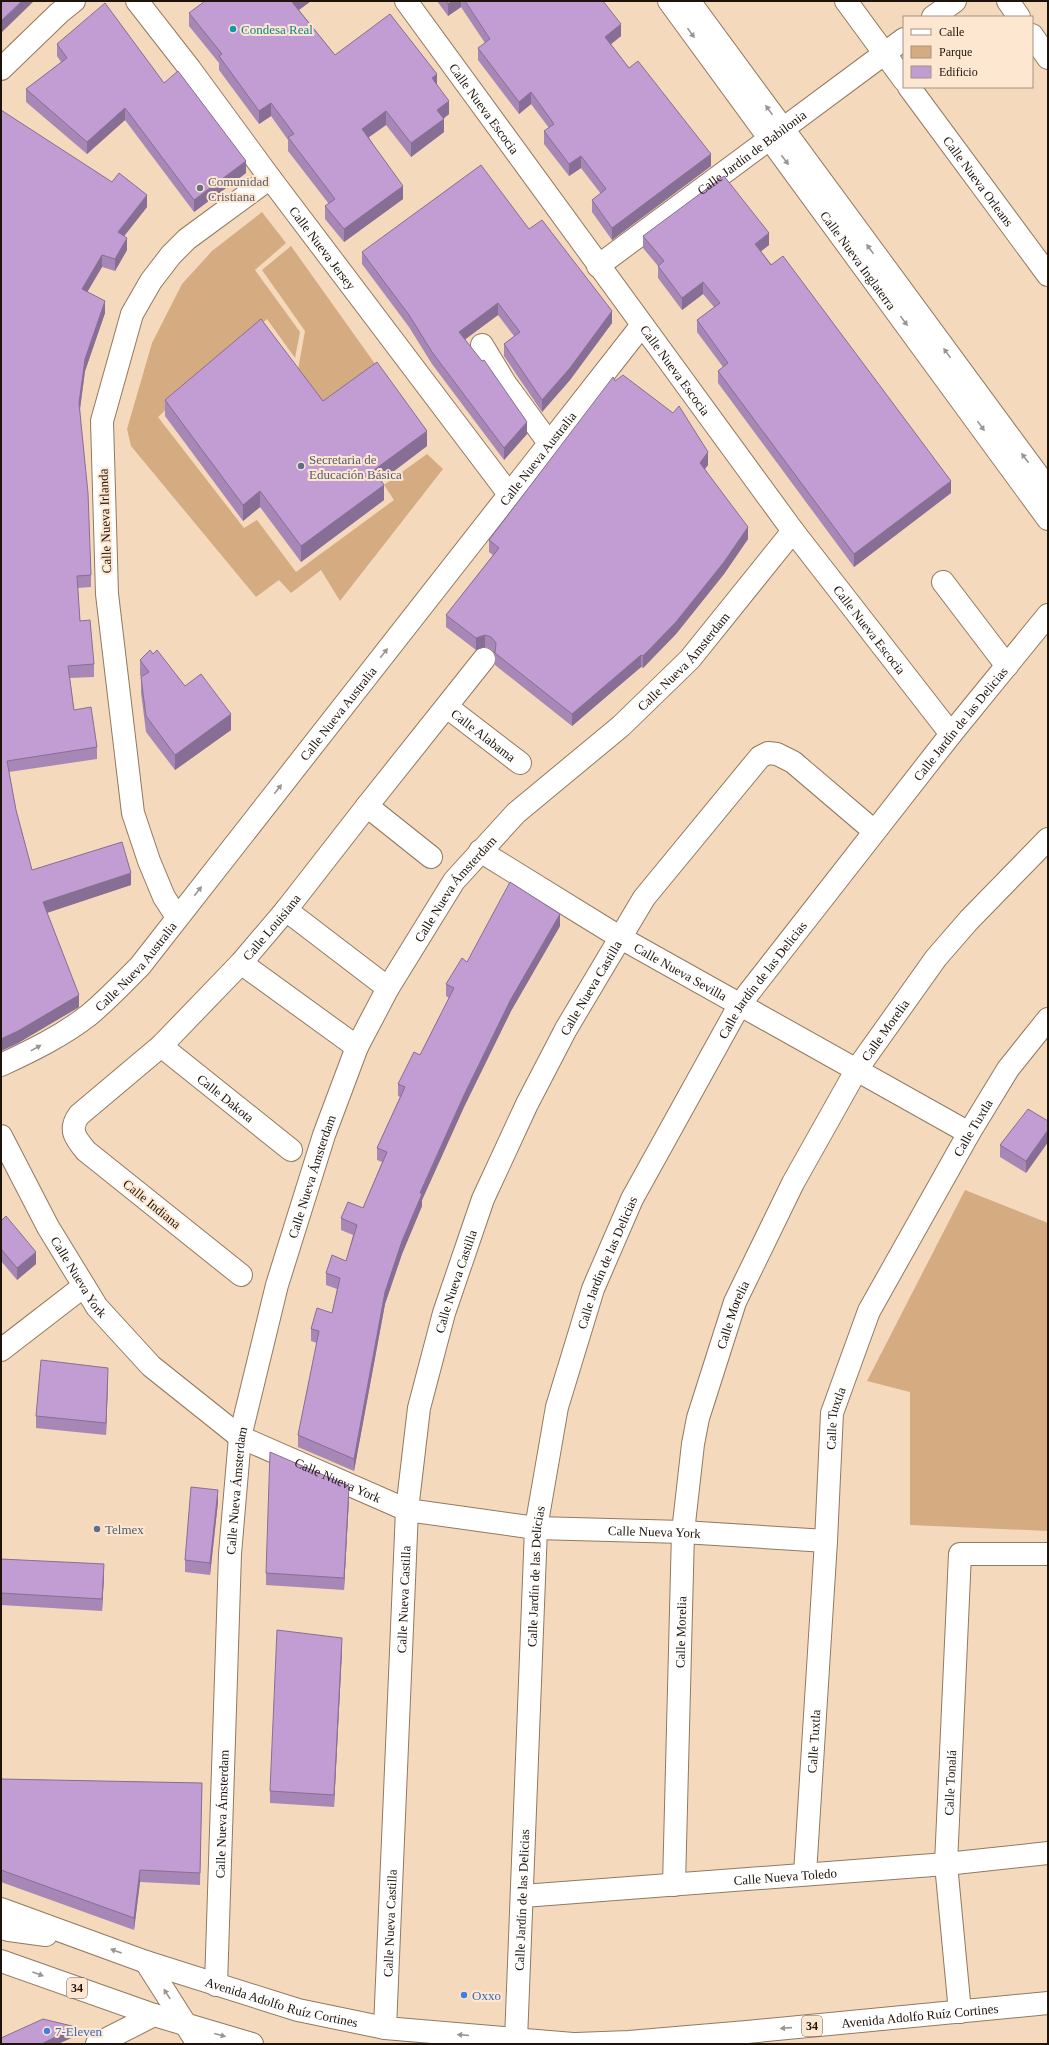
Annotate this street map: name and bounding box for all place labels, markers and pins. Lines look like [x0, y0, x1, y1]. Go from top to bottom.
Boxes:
place label: Condesa Real [241, 22, 313, 37]
marker: Condesa Real [228, 24, 238, 34]
place label: Comunidad Cristiana [208, 174, 269, 204]
marker: Comunidad Cristiana [195, 183, 205, 193]
place label: Secretaria de Educación Básica [309, 452, 402, 482]
marker: Secretaria de Educación Básica [296, 461, 306, 471]
place label: Telmex [105, 1522, 144, 1537]
marker: Telmex [92, 1524, 102, 1534]
place label: Oxxo [472, 1988, 501, 2003]
marker: Oxxo [459, 1990, 469, 2000]
place label: 7-Eleven [55, 2024, 102, 2039]
marker: 7-Eleven [42, 2026, 52, 2036]

